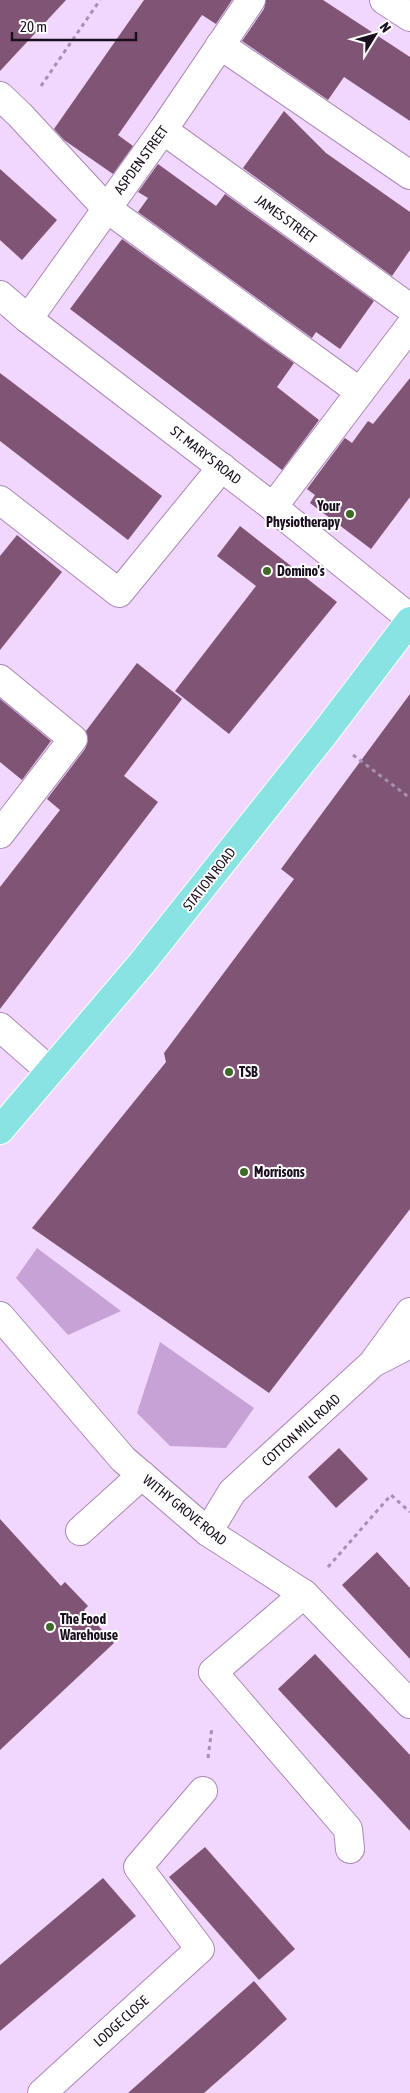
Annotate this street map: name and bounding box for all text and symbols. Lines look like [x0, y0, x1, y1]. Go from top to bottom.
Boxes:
scale bar [12, 10, 136, 42]
north arrow [350, 10, 400, 60]
text: 20 m [20, 18, 47, 35]
text: N [377, 19, 394, 35]
street label: ASPDEN STREET [111, 123, 171, 197]
street label: JAMES STREET [252, 191, 320, 247]
street label: ST. MARY'S ROAD [168, 423, 244, 488]
place label: Your Physiotherapy [266, 498, 341, 530]
marker: Your Physiotherapy [344, 508, 356, 520]
place label: Domino's [277, 563, 325, 579]
marker: Domino's [261, 565, 273, 577]
street label: STATION ROAD [179, 844, 239, 914]
place label: TSB [239, 1064, 258, 1080]
marker: TSB [223, 1066, 235, 1078]
place label: Morrisons [254, 1164, 305, 1180]
marker: Morrisons [238, 1166, 250, 1178]
street label: COTTON MILL ROAD [259, 1391, 344, 1469]
street label: WITHY GROVE ROAD [140, 1471, 230, 1549]
place label: The Food Warehouse [59, 1611, 118, 1643]
marker: The Food Warehouse [44, 1621, 56, 1633]
street label: LODGE CLOSE [90, 1992, 152, 2050]

